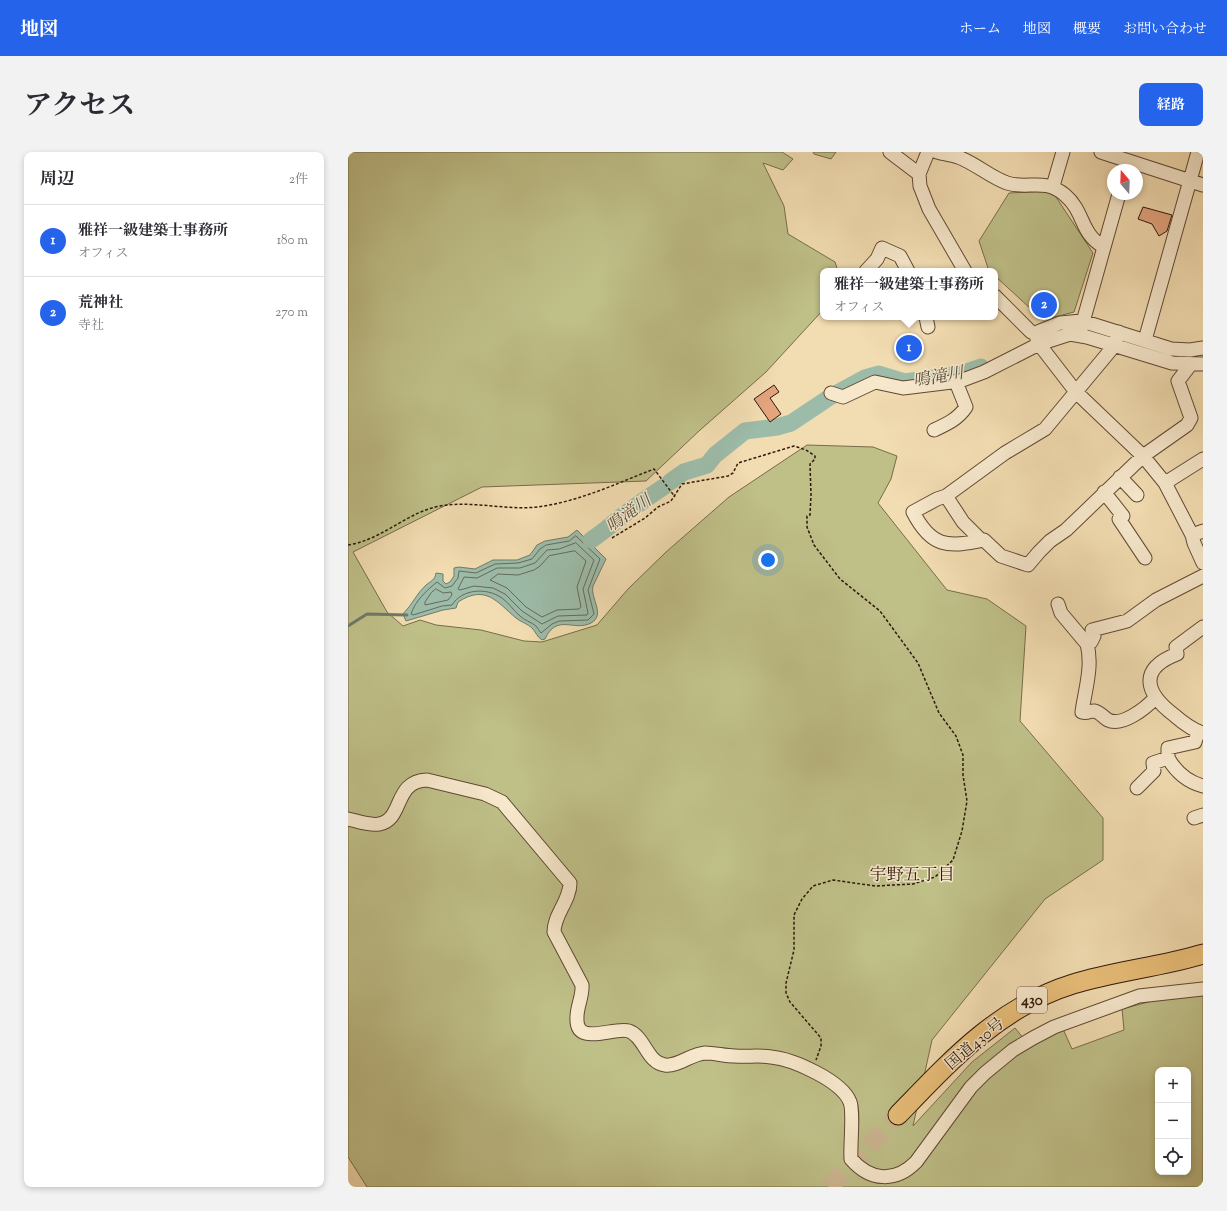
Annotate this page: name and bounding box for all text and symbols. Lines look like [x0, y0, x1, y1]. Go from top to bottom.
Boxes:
text: 地図 [20, 17, 58, 44]
text: ホーム [959, 20, 1001, 40]
text: 地図 [1023, 20, 1051, 40]
text: 概要 [1073, 20, 1101, 40]
text: お問い合わせ [1123, 20, 1207, 40]
button: 経路 [1139, 83, 1203, 126]
text: アクセス [24, 87, 135, 127]
north arrow [1107, 164, 1143, 200]
text: 周辺 [40, 168, 74, 192]
text: 2件 [289, 171, 308, 189]
text: 雅祥一級建築士事務所 [78, 221, 228, 242]
text: 1 [51, 232, 55, 250]
text: 180 m [277, 232, 308, 250]
text: オフィス [78, 245, 129, 263]
popup [820, 268, 998, 320]
text: 雅祥一級建築士事務所 [834, 275, 984, 296]
pin: 2 [1031, 290, 1057, 320]
text: 荒神社 [78, 293, 123, 314]
text: オフィス [834, 299, 885, 317]
text: 2 [50, 304, 56, 322]
text: 270 m [275, 304, 308, 322]
text: 寺社 [78, 317, 104, 335]
pin: 1 [896, 333, 922, 363]
water label: 鳴滝川 [911, 361, 968, 394]
water label: 鳴滝川 [601, 489, 658, 539]
your location [758, 550, 778, 570]
district label: 宇野五丁目 [870, 864, 955, 888]
road number: 430 [1017, 987, 1047, 1013]
street label: 国道430号 [941, 1013, 1010, 1076]
map controls [1155, 1067, 1191, 1175]
button: + [1155, 1067, 1191, 1103]
button: − [1155, 1103, 1191, 1139]
button: locate [1155, 1139, 1191, 1175]

